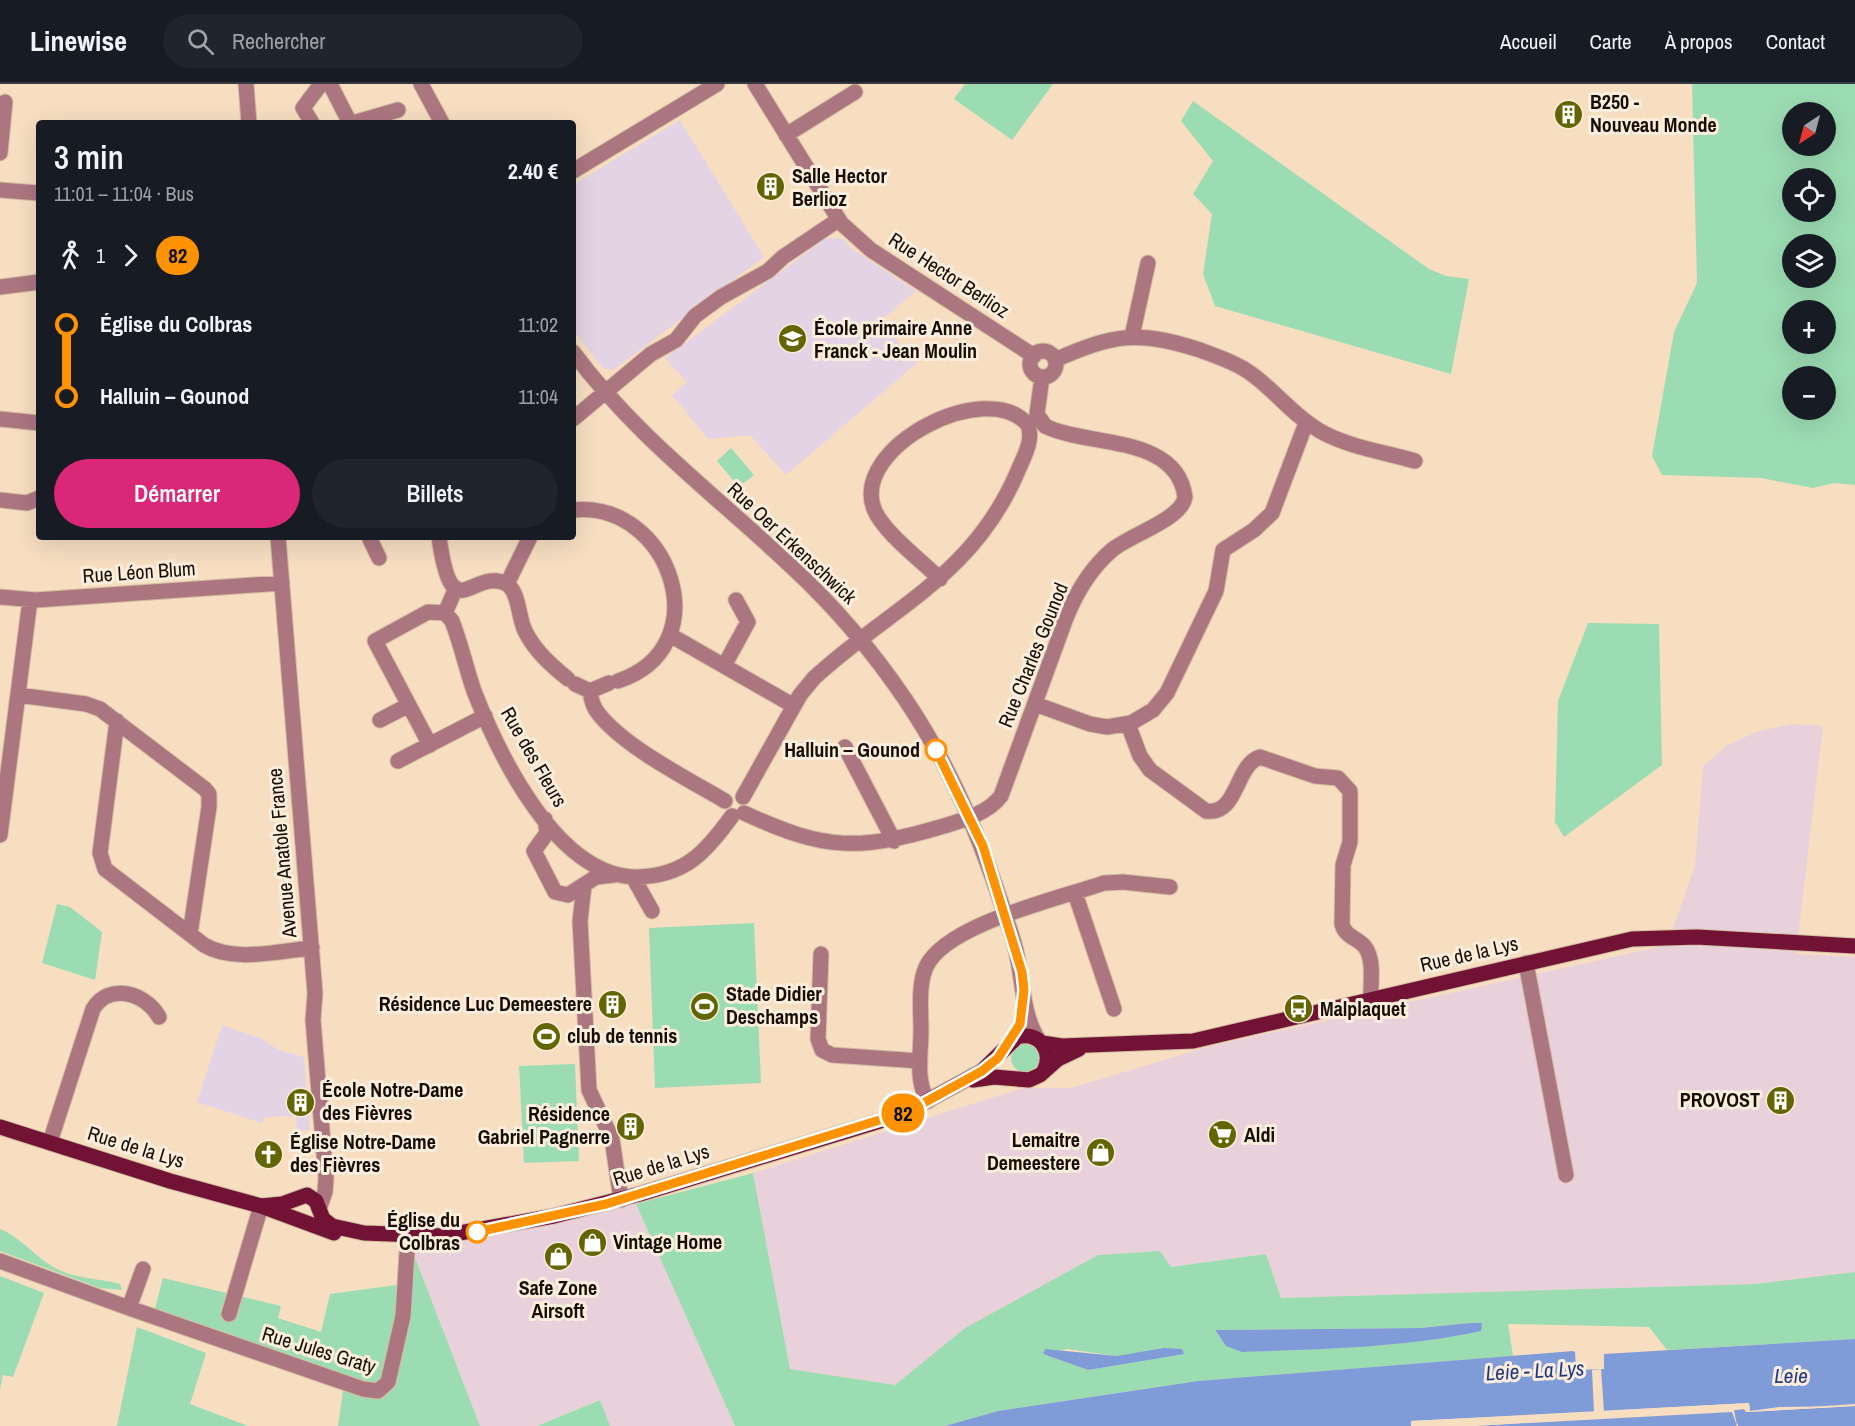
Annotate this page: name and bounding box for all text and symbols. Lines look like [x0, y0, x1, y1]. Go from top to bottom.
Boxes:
search box [163, 14, 583, 68]
text: Linewise [30, 22, 127, 60]
icon: search [184, 25, 217, 58]
text: Rechercher [232, 26, 325, 56]
text: Accueil [1500, 27, 1557, 56]
text: Carte [1590, 27, 1632, 56]
text: À propos [1665, 27, 1733, 56]
text: Contact [1766, 27, 1825, 56]
place label: B250 - Nouveau Monde [1590, 88, 1717, 138]
building icon: B250 - Nouveau Monde [1553, 98, 1585, 130]
north arrow [1782, 102, 1836, 156]
map controls [1782, 102, 1836, 420]
text: 3 min [54, 135, 124, 179]
text: 2.40 € [508, 156, 558, 186]
place label: Salle Hector Berlioz [792, 162, 887, 212]
button: locate [1782, 168, 1836, 222]
building icon: Salle Hector Berlioz [755, 171, 787, 203]
text: 11:01 – 11:04 · Bus [54, 180, 194, 207]
street label: Rue Hector Berlioz [884, 226, 1015, 324]
button: layers [1782, 234, 1836, 288]
icon: walk [54, 239, 87, 272]
icon: forward [114, 239, 147, 272]
text: 82 [168, 241, 187, 270]
text: 1 [96, 242, 105, 269]
button: + [1782, 300, 1836, 354]
text: Église du Colbras [100, 309, 252, 339]
text: 11:02 [518, 311, 558, 338]
place label: École primaire Anne Franck - Jean Moulin [814, 314, 977, 364]
school or university icon: École primaire Anne Franck - Jean Moulin [777, 323, 809, 355]
button: − [1782, 366, 1836, 420]
text: Halluin – Gounod [100, 381, 249, 411]
text: 11:04 [518, 383, 558, 410]
button: Démarrer [54, 459, 300, 528]
button: Billets [312, 459, 558, 528]
street label: Rue Oer Erkenschwick [722, 476, 863, 610]
street label: Rue Léon Blum [82, 554, 196, 589]
street label: Rue Charles Gounod [991, 578, 1074, 731]
street label: Rue des Fleurs [495, 702, 574, 812]
place label: Halluin – Gounod [784, 736, 920, 763]
marker: Halluin – Gounod [925, 739, 947, 761]
street label: Avenue Anatole France [261, 767, 302, 940]
street label: Rue de la Lys [1417, 929, 1520, 978]
place label: Stade Didier Deschamps [726, 980, 822, 1030]
building icon: Résidence Luc Demeestere [597, 988, 629, 1020]
place label: Résidence Luc Demeestere [379, 990, 592, 1017]
sports icon: Stade Didier Deschamps [689, 990, 721, 1022]
bus stop icon: Malplaquet [1283, 993, 1315, 1025]
place label: Malplaquet [1320, 995, 1406, 1022]
sports icon: club de tennis [530, 1020, 562, 1052]
place label: club de tennis [567, 1022, 677, 1049]
place label: École Notre-Dame des Fièvres [322, 1076, 463, 1126]
building icon: PROVOST [1765, 1084, 1797, 1116]
building icon: École Notre-Dame des Fièvres [285, 1086, 317, 1118]
place label: PROVOST [1680, 1086, 1760, 1113]
line badge: 82 [876, 1094, 930, 1132]
text: 82 [893, 1099, 913, 1128]
place label: Résidence Gabriel Pagnerre [478, 1100, 610, 1150]
building icon: Résidence Gabriel Pagnerre [615, 1110, 647, 1142]
street label: Rue de la Lys [85, 1119, 188, 1174]
supermarket icon: Aldi [1207, 1119, 1239, 1151]
place label: Aldi [1244, 1121, 1275, 1148]
place label: Lemaitre Demeestere [987, 1126, 1080, 1176]
place label: Église Notre-Dame des Fièvres [290, 1128, 436, 1178]
shop icon: Lemaitre Demeestere [1085, 1136, 1117, 1168]
street label: Rue de la Lys [609, 1137, 712, 1192]
church icon: Église Notre-Dame des Fièvres [253, 1138, 285, 1170]
place label: Église du Colbras [387, 1206, 460, 1256]
marker: Église du Colbras [466, 1221, 488, 1243]
shop icon: Vintage Home [576, 1226, 608, 1258]
place label: Vintage Home [613, 1228, 722, 1255]
shop icon: Safe Zone Airsoft [542, 1241, 574, 1273]
place label: Safe Zone Airsoft [519, 1274, 597, 1324]
street label: Rue Jules Graty [259, 1319, 380, 1380]
water label: Leie - La Lys [1485, 1353, 1585, 1388]
water label: Leie [1774, 1361, 1808, 1390]

